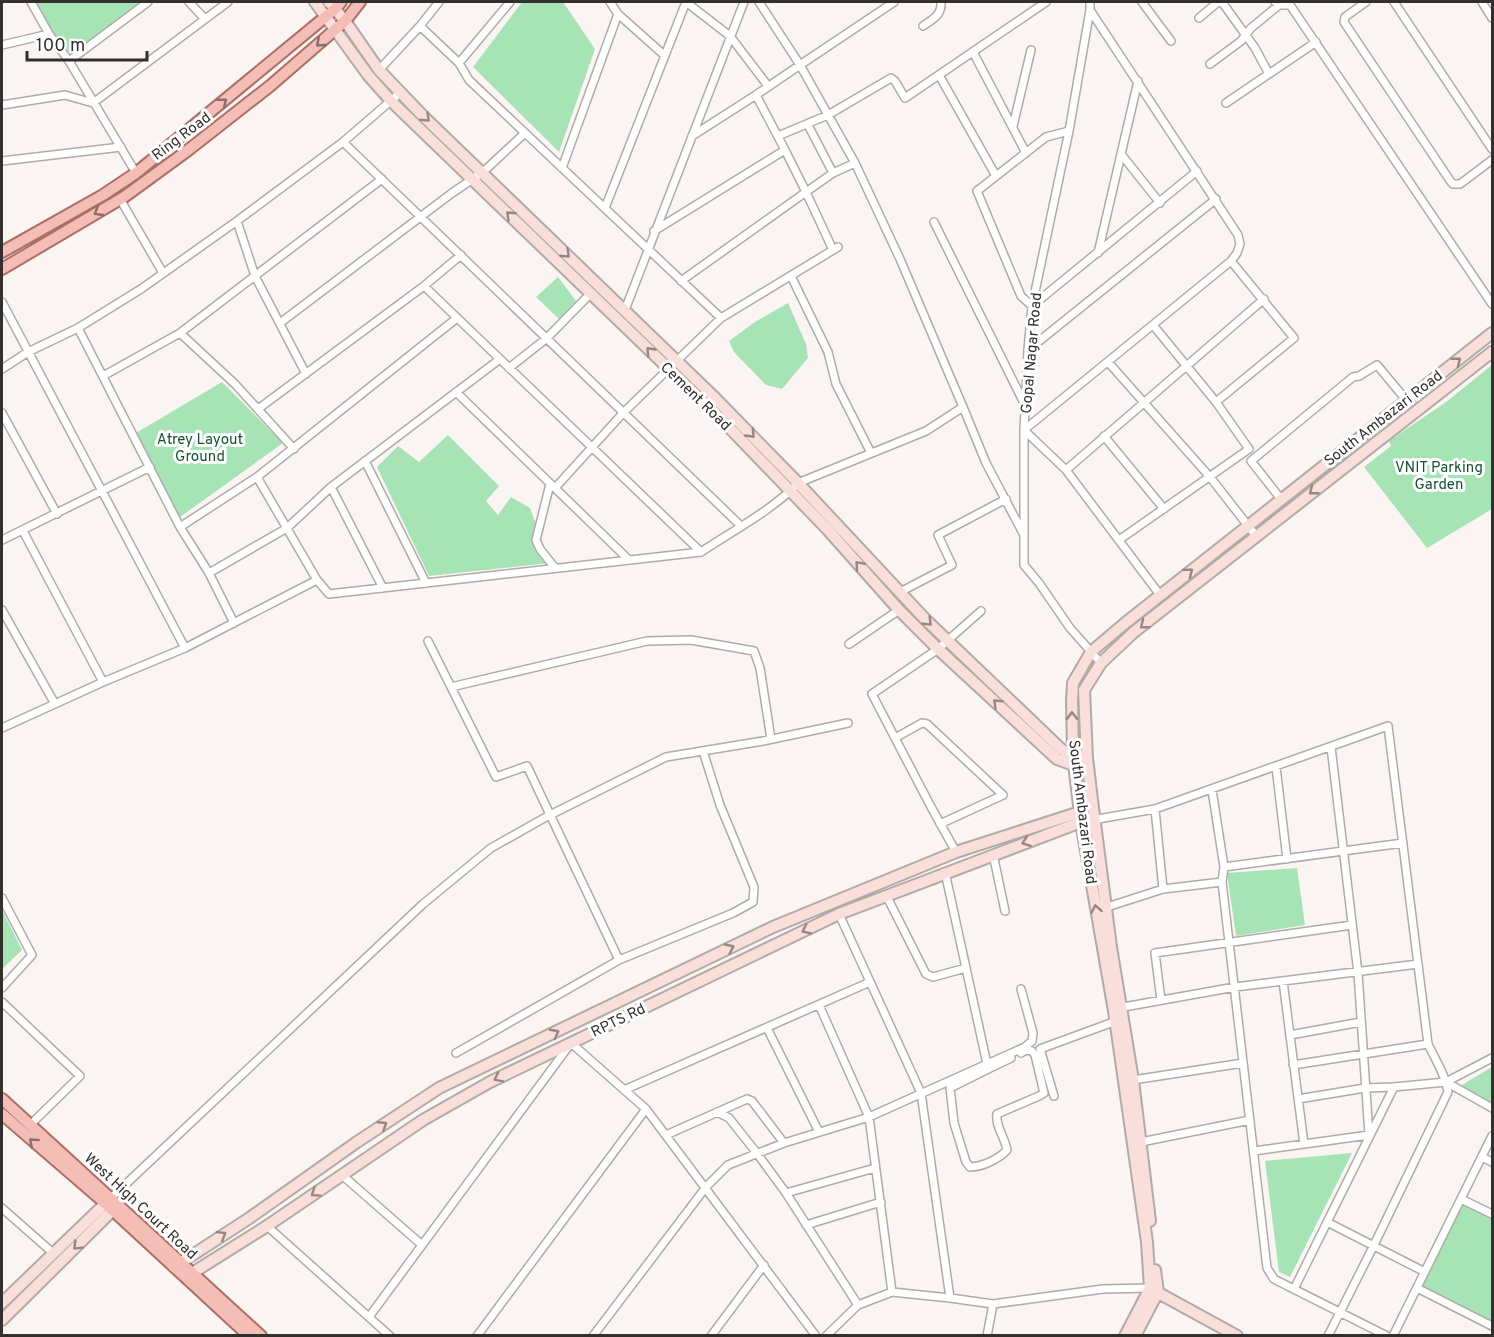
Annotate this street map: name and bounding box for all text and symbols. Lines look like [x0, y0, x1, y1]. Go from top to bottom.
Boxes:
scale bar [27, 24, 147, 62]
text: 100 m [36, 35, 85, 58]
one-way arrow [316, 36, 327, 47]
one-way arrow [216, 98, 227, 109]
street label: Ring Road [149, 109, 215, 166]
one-way arrow [419, 111, 430, 122]
one-way arrow [94, 205, 104, 217]
one-way arrow [506, 212, 517, 223]
one-way arrow [558, 247, 569, 258]
street label: Gopal Nagar Road [1018, 292, 1047, 415]
one-way arrow [647, 347, 658, 358]
one-way arrow [1451, 357, 1462, 368]
street label: Cement Road [656, 359, 734, 436]
street label: South Ambazari Road [1321, 367, 1447, 471]
one-way arrow [743, 427, 754, 438]
park label: Atrey Layout Ground [157, 431, 243, 467]
park label: VNIT Parking Garden [1395, 459, 1483, 495]
one-way arrow [1309, 483, 1320, 494]
one-way arrow [855, 562, 866, 572]
one-way arrow [1182, 569, 1193, 580]
one-way arrow [921, 614, 932, 625]
one-way arrow [1140, 617, 1151, 628]
one-way arrow [993, 700, 1004, 711]
one-way arrow [1066, 711, 1078, 720]
street label: South Ambazari Road [1063, 739, 1100, 885]
one-way arrow [1021, 835, 1032, 848]
one-way arrow [1091, 904, 1103, 914]
one-way arrow [802, 922, 813, 934]
one-way arrow [723, 943, 734, 955]
street label: RPTS Rd [588, 1000, 649, 1043]
one-way arrow [548, 1029, 559, 1040]
one-way arrow [493, 1071, 504, 1083]
one-way arrow [376, 1121, 387, 1132]
one-way arrow [30, 1138, 40, 1149]
street label: West High Court Road [79, 1150, 200, 1264]
one-way arrow [311, 1186, 322, 1197]
one-way arrow [216, 1232, 227, 1243]
one-way arrow [73, 1239, 83, 1250]

